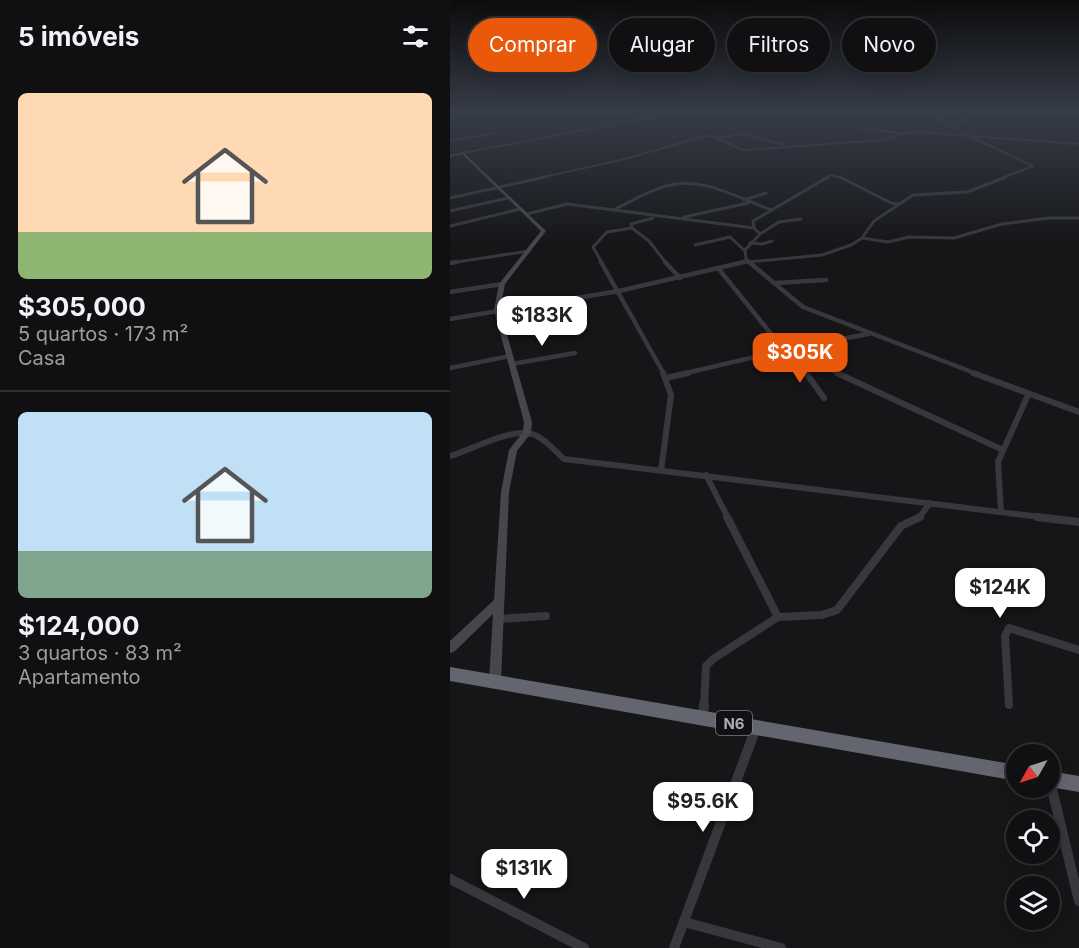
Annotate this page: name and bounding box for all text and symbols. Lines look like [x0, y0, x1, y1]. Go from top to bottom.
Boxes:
chip: Comprar [468, 18, 597, 72]
chip: Alugar [609, 18, 715, 72]
chip: Filtros [727, 18, 830, 72]
chip: Novo [842, 18, 936, 72]
icon: filters [399, 20, 432, 53]
text: 5 imóveis [18, 21, 139, 52]
icon: home [171, 132, 279, 240]
text: $305,000 [18, 291, 146, 322]
pin: $183K [500, 296, 584, 347]
text: $183K [511, 303, 573, 327]
text: 5 quartos · 173 m² [18, 322, 188, 346]
pin: $305K [758, 333, 842, 384]
text: $305K [767, 340, 833, 364]
text: Casa [18, 346, 66, 370]
icon: home [171, 451, 279, 559]
pin: $124K [958, 568, 1042, 619]
text: $124K [969, 575, 1031, 599]
text: $124,000 [18, 610, 139, 641]
text: 3 quartos · 83 m² [18, 641, 182, 665]
text: Apartamento [18, 665, 141, 689]
road number: N6 [716, 711, 752, 735]
north arrow [1006, 744, 1060, 798]
map controls [1006, 744, 1060, 930]
pin: $95.6K [654, 782, 752, 833]
text: $95.6K [667, 789, 739, 813]
button: locate [1006, 810, 1060, 864]
pin: $131K [482, 849, 566, 900]
text: $131K [495, 856, 553, 880]
button: layers [1006, 876, 1060, 930]

